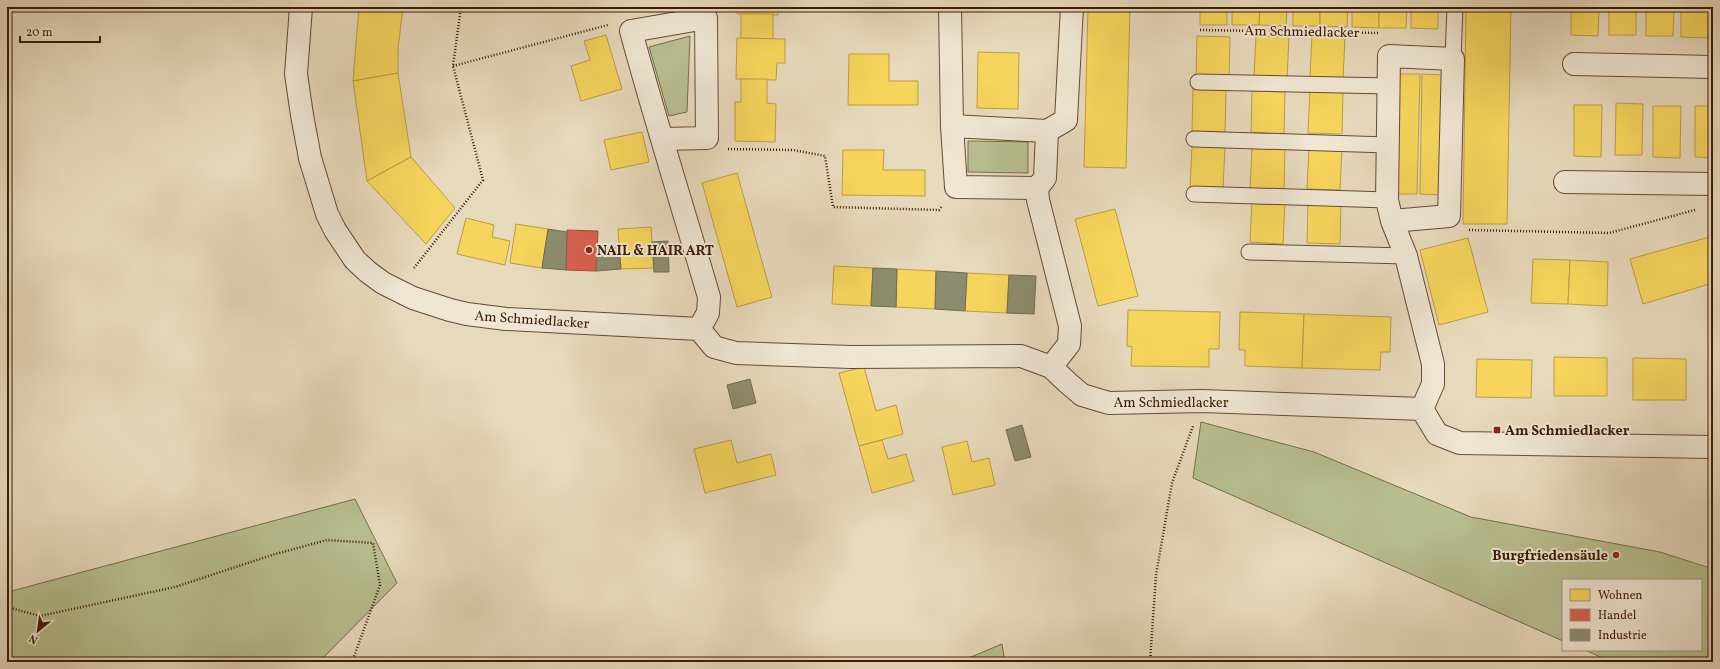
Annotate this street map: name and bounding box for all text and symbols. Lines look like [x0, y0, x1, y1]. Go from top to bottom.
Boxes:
scale bar [20, 18, 100, 44]
street label: Am Schmiedlacker [1244, 22, 1360, 43]
text: 20 m [26, 25, 53, 41]
place label: NAIL & HAIR ART [597, 242, 714, 261]
marker: NAIL & HAIR ART [584, 245, 594, 255]
street label: Am Schmiedlacker [474, 307, 590, 334]
street label: Am Schmiedlacker [1113, 394, 1229, 413]
place label: Am Schmiedlacker [1505, 422, 1630, 441]
marker: Am Schmiedlacker [1492, 425, 1502, 435]
place label: Burgfriedensäule [1492, 547, 1608, 566]
marker: Burgfriedensäule [1611, 550, 1621, 560]
legend [1562, 579, 1702, 651]
text: Wohnen [1598, 588, 1643, 604]
text: Handel [1598, 608, 1637, 624]
north arrow [18, 611, 58, 651]
text: Industrie [1598, 628, 1647, 644]
text: N [27, 630, 41, 647]

